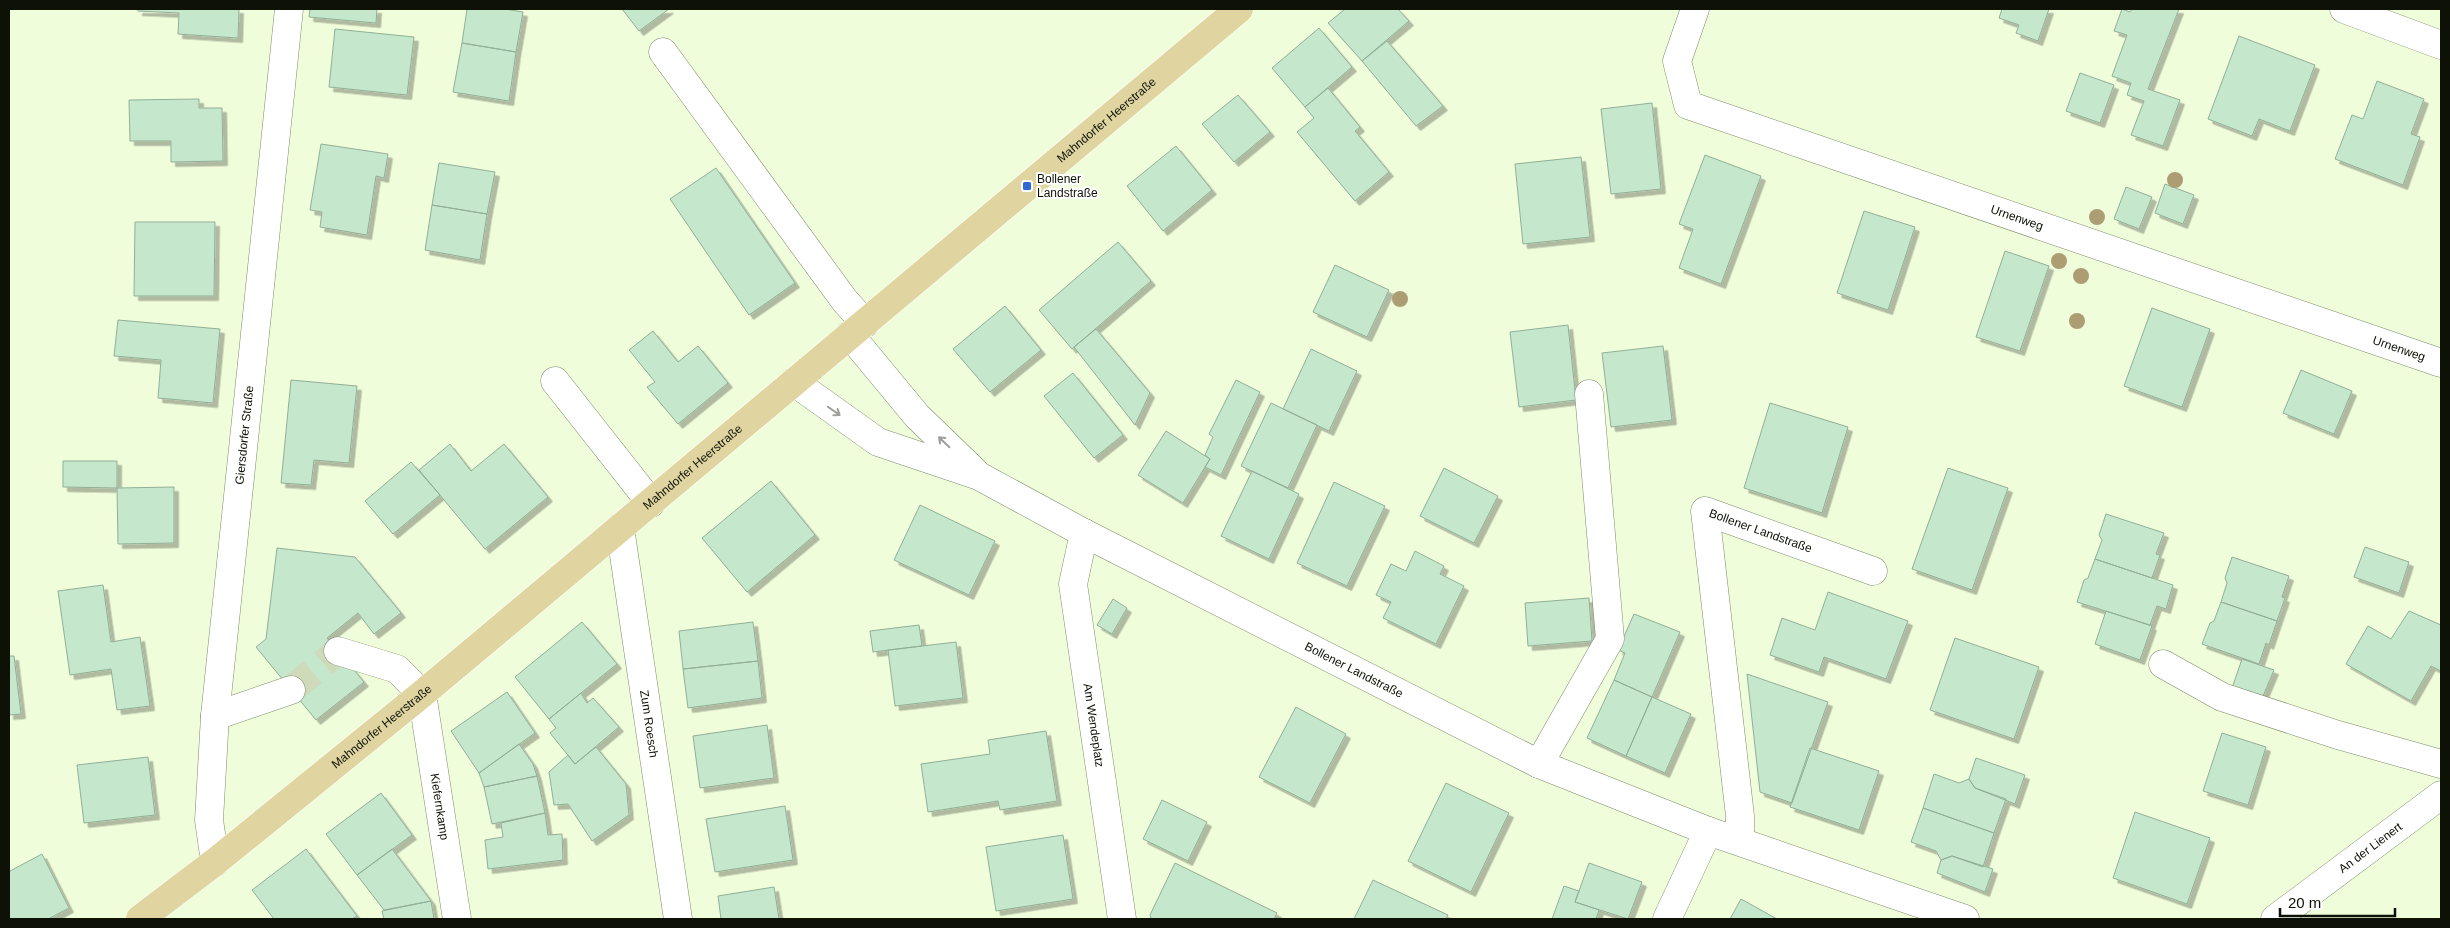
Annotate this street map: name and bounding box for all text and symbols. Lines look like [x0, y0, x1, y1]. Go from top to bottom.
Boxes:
street label: Mahndorfer Heerstraße [1054, 74, 1159, 166]
place label: Bollener Landstraße [1037, 172, 1098, 200]
marker: Bollener Landstraße [1021, 180, 1033, 192]
street label: Urnenweg [1989, 202, 2045, 233]
street label: Urnenweg [2371, 333, 2427, 364]
street label: Giersdorfer Straße [232, 385, 257, 485]
one-way arrow [826, 406, 840, 416]
street label: Mahndorfer Heerstraße [640, 421, 745, 513]
one-way arrow [938, 436, 950, 448]
street label: Bollener Landstraße [1707, 506, 1814, 556]
street label: Bollener Landstraße [1302, 639, 1406, 701]
street label: Mahndorfer Heerstraße [329, 682, 435, 771]
street label: Am Wendeplatz [1081, 682, 1107, 768]
street label: Zum Roesch [637, 689, 661, 759]
street label: Kiefernkamp [427, 772, 452, 841]
street label: An der Lienert [2336, 819, 2405, 876]
scale bar [2280, 886, 2395, 918]
text: 20 m [2288, 894, 2321, 911]

